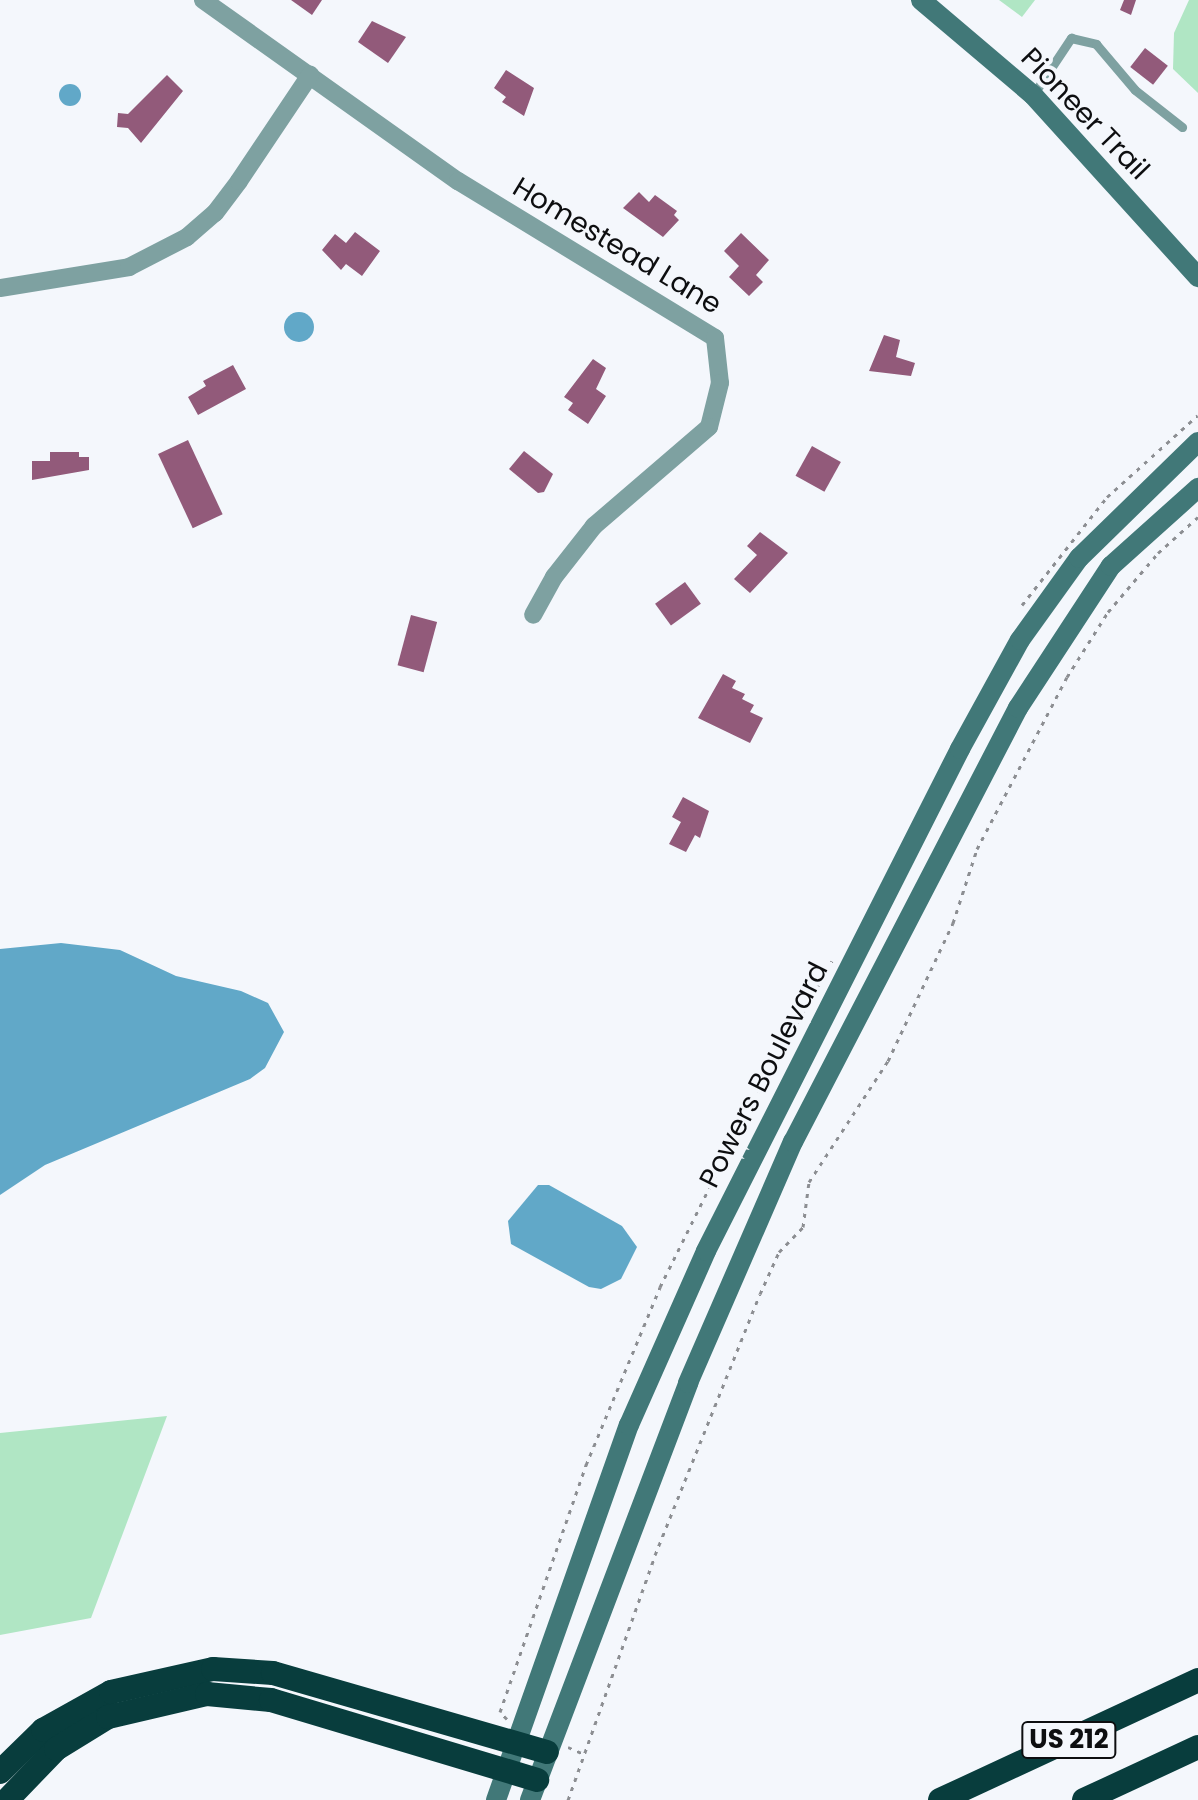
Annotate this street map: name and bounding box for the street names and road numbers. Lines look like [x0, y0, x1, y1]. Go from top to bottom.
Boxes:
street label: Pioneer Trail [1014, 41, 1156, 187]
street label: Homestead Lane [507, 170, 727, 322]
street label: Powers Boulevard [693, 957, 835, 1193]
road number: US 212 [1021, 1718, 1117, 1762]

